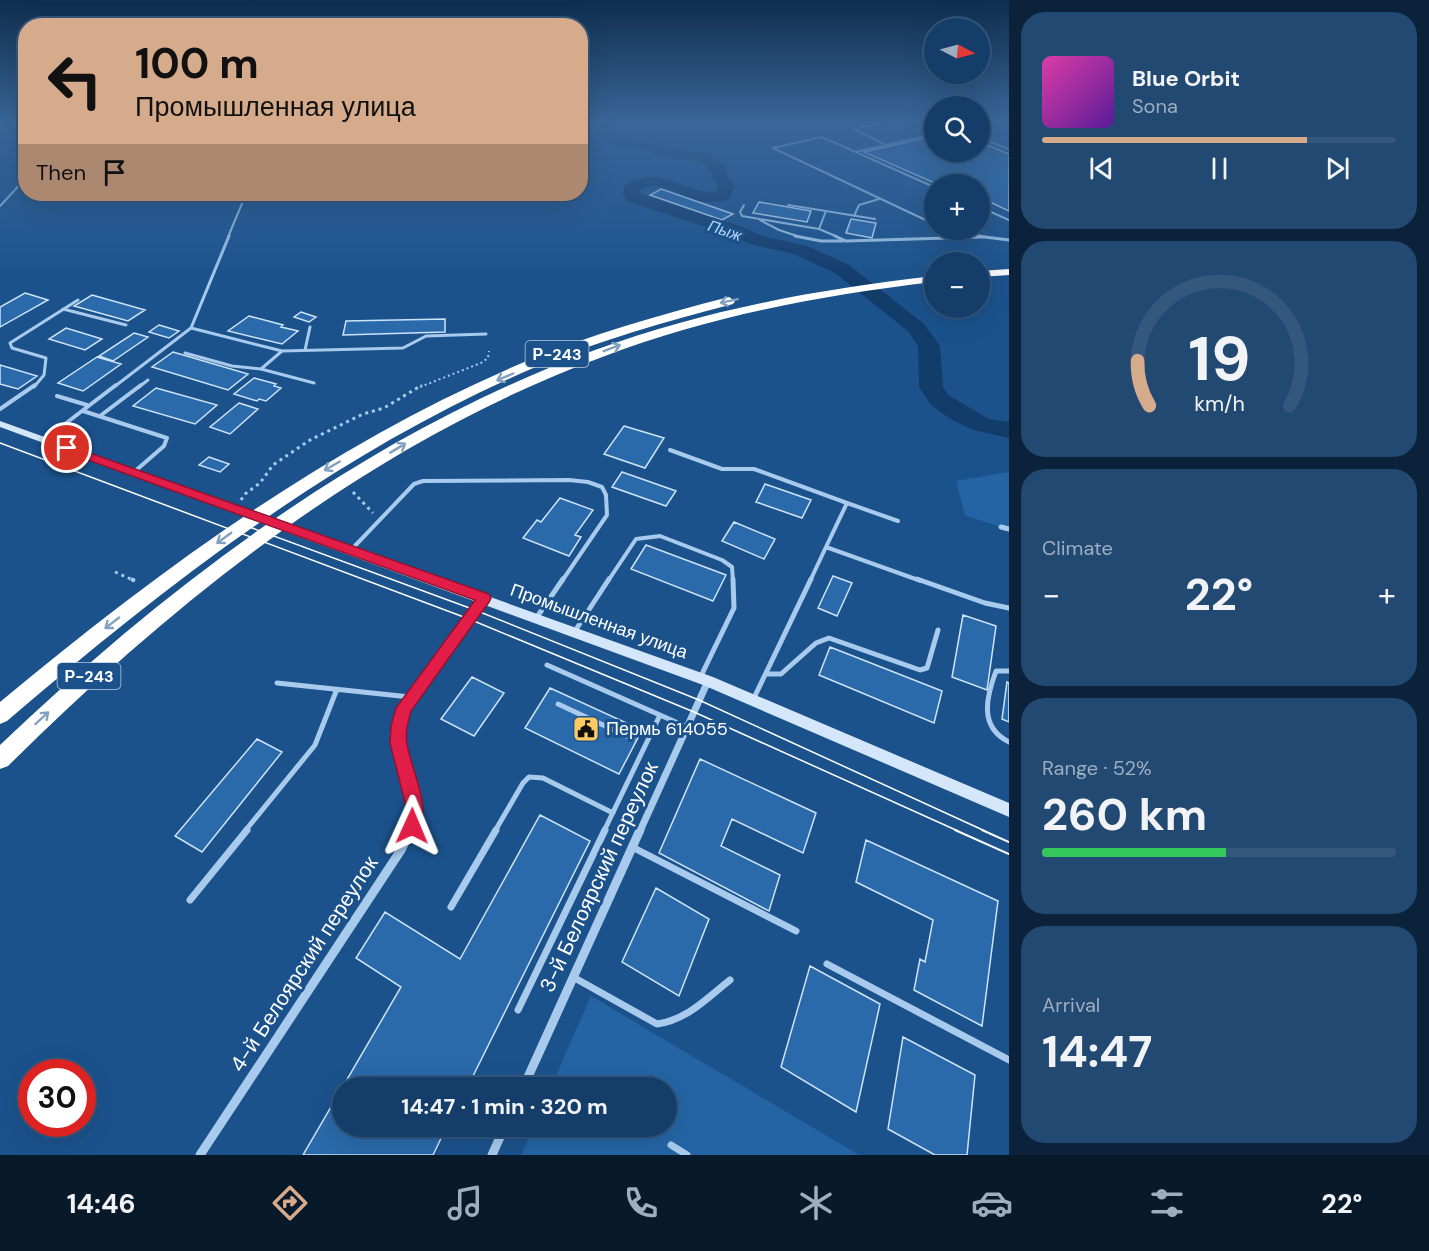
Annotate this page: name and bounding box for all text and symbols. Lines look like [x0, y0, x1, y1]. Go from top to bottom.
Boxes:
north arrow [924, 18, 990, 84]
map controls [924, 18, 990, 318]
text: 100 m [135, 36, 259, 91]
icon: left [36, 42, 114, 120]
text: Blue Orbit [1132, 64, 1240, 93]
text: Промышленная улица [135, 89, 416, 124]
text: Sona [1132, 93, 1178, 119]
button: search [924, 96, 990, 162]
icon: previous [1085, 152, 1118, 185]
icon: pause [1203, 152, 1236, 185]
icon: next [1321, 152, 1354, 185]
icon: arrive [98, 156, 131, 189]
text: Then [36, 158, 86, 187]
button: + [924, 174, 990, 240]
water label: Пыж [705, 215, 745, 246]
button: − [924, 252, 990, 318]
one-way arrow [720, 296, 739, 307]
text: 19 [1188, 318, 1250, 399]
road number: Р-243 [526, 341, 588, 367]
one-way arrow [602, 342, 621, 353]
one-way arrow [496, 372, 515, 383]
text: km/h [1194, 390, 1244, 418]
pin [41, 422, 92, 473]
icon: arrive [50, 431, 83, 464]
one-way arrow [389, 442, 406, 454]
one-way arrow [323, 461, 341, 472]
one-way arrow [216, 532, 232, 544]
text: Climate [1042, 535, 1113, 561]
text: 22° [1185, 565, 1253, 624]
text: − [1042, 573, 1060, 616]
text: + [1378, 573, 1396, 616]
street label: Промышленная улица [507, 578, 692, 665]
one-way arrow [104, 616, 120, 629]
road number: Р-243 [58, 663, 121, 689]
one-way arrow [34, 711, 49, 725]
public building icon: Пермь 614055 [571, 714, 601, 744]
place label: Пермь 614055 [606, 717, 728, 741]
text: Range · 52% [1042, 755, 1152, 781]
street label: 3-й Белоярский переулок [533, 756, 665, 997]
text: 260 km [1042, 785, 1207, 844]
position arrow [380, 794, 444, 858]
street label: 4-й Белоярский переулок [224, 850, 385, 1077]
text: Arrival [1042, 992, 1100, 1018]
text: 14:47 [1042, 1022, 1152, 1081]
speed limit sign: 30 [18, 1059, 96, 1137]
text: 14:47 · 1 min · 320 m [401, 1092, 608, 1121]
icon: directions [269, 1182, 311, 1224]
icon: music [444, 1182, 486, 1224]
icon: phone [620, 1182, 662, 1224]
icon: climate [795, 1182, 837, 1224]
icon: car [971, 1182, 1013, 1224]
icon: filters [1146, 1182, 1188, 1224]
text: 14:46 [67, 1186, 136, 1221]
text: 22° [1321, 1186, 1362, 1221]

